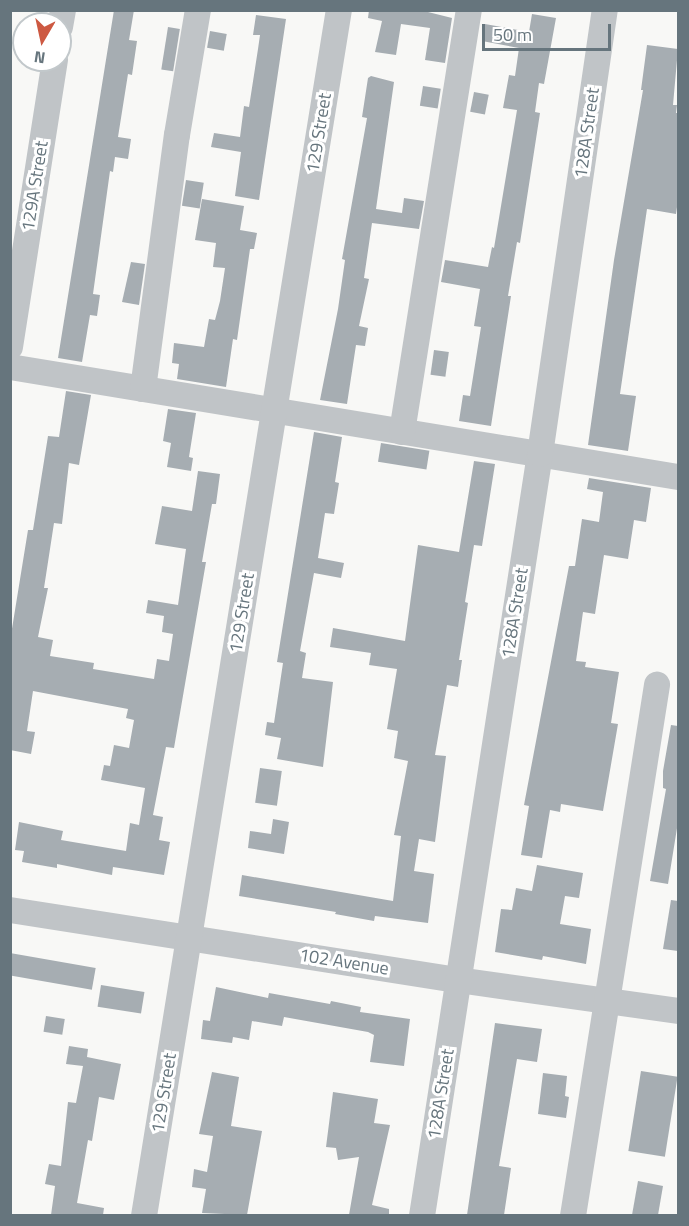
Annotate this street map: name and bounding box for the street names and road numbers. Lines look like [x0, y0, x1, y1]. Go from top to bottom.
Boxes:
street label: 128A Street [570, 86, 604, 180]
street label: 129 Street [302, 92, 336, 174]
street label: 129A Street [17, 139, 53, 233]
street label: 128A Street [497, 566, 533, 660]
street label: 129 Street [225, 572, 259, 654]
street label: 102 Avenue [298, 944, 390, 980]
street label: 128A Street [423, 1047, 459, 1141]
street label: 129 Street [147, 1052, 181, 1134]

